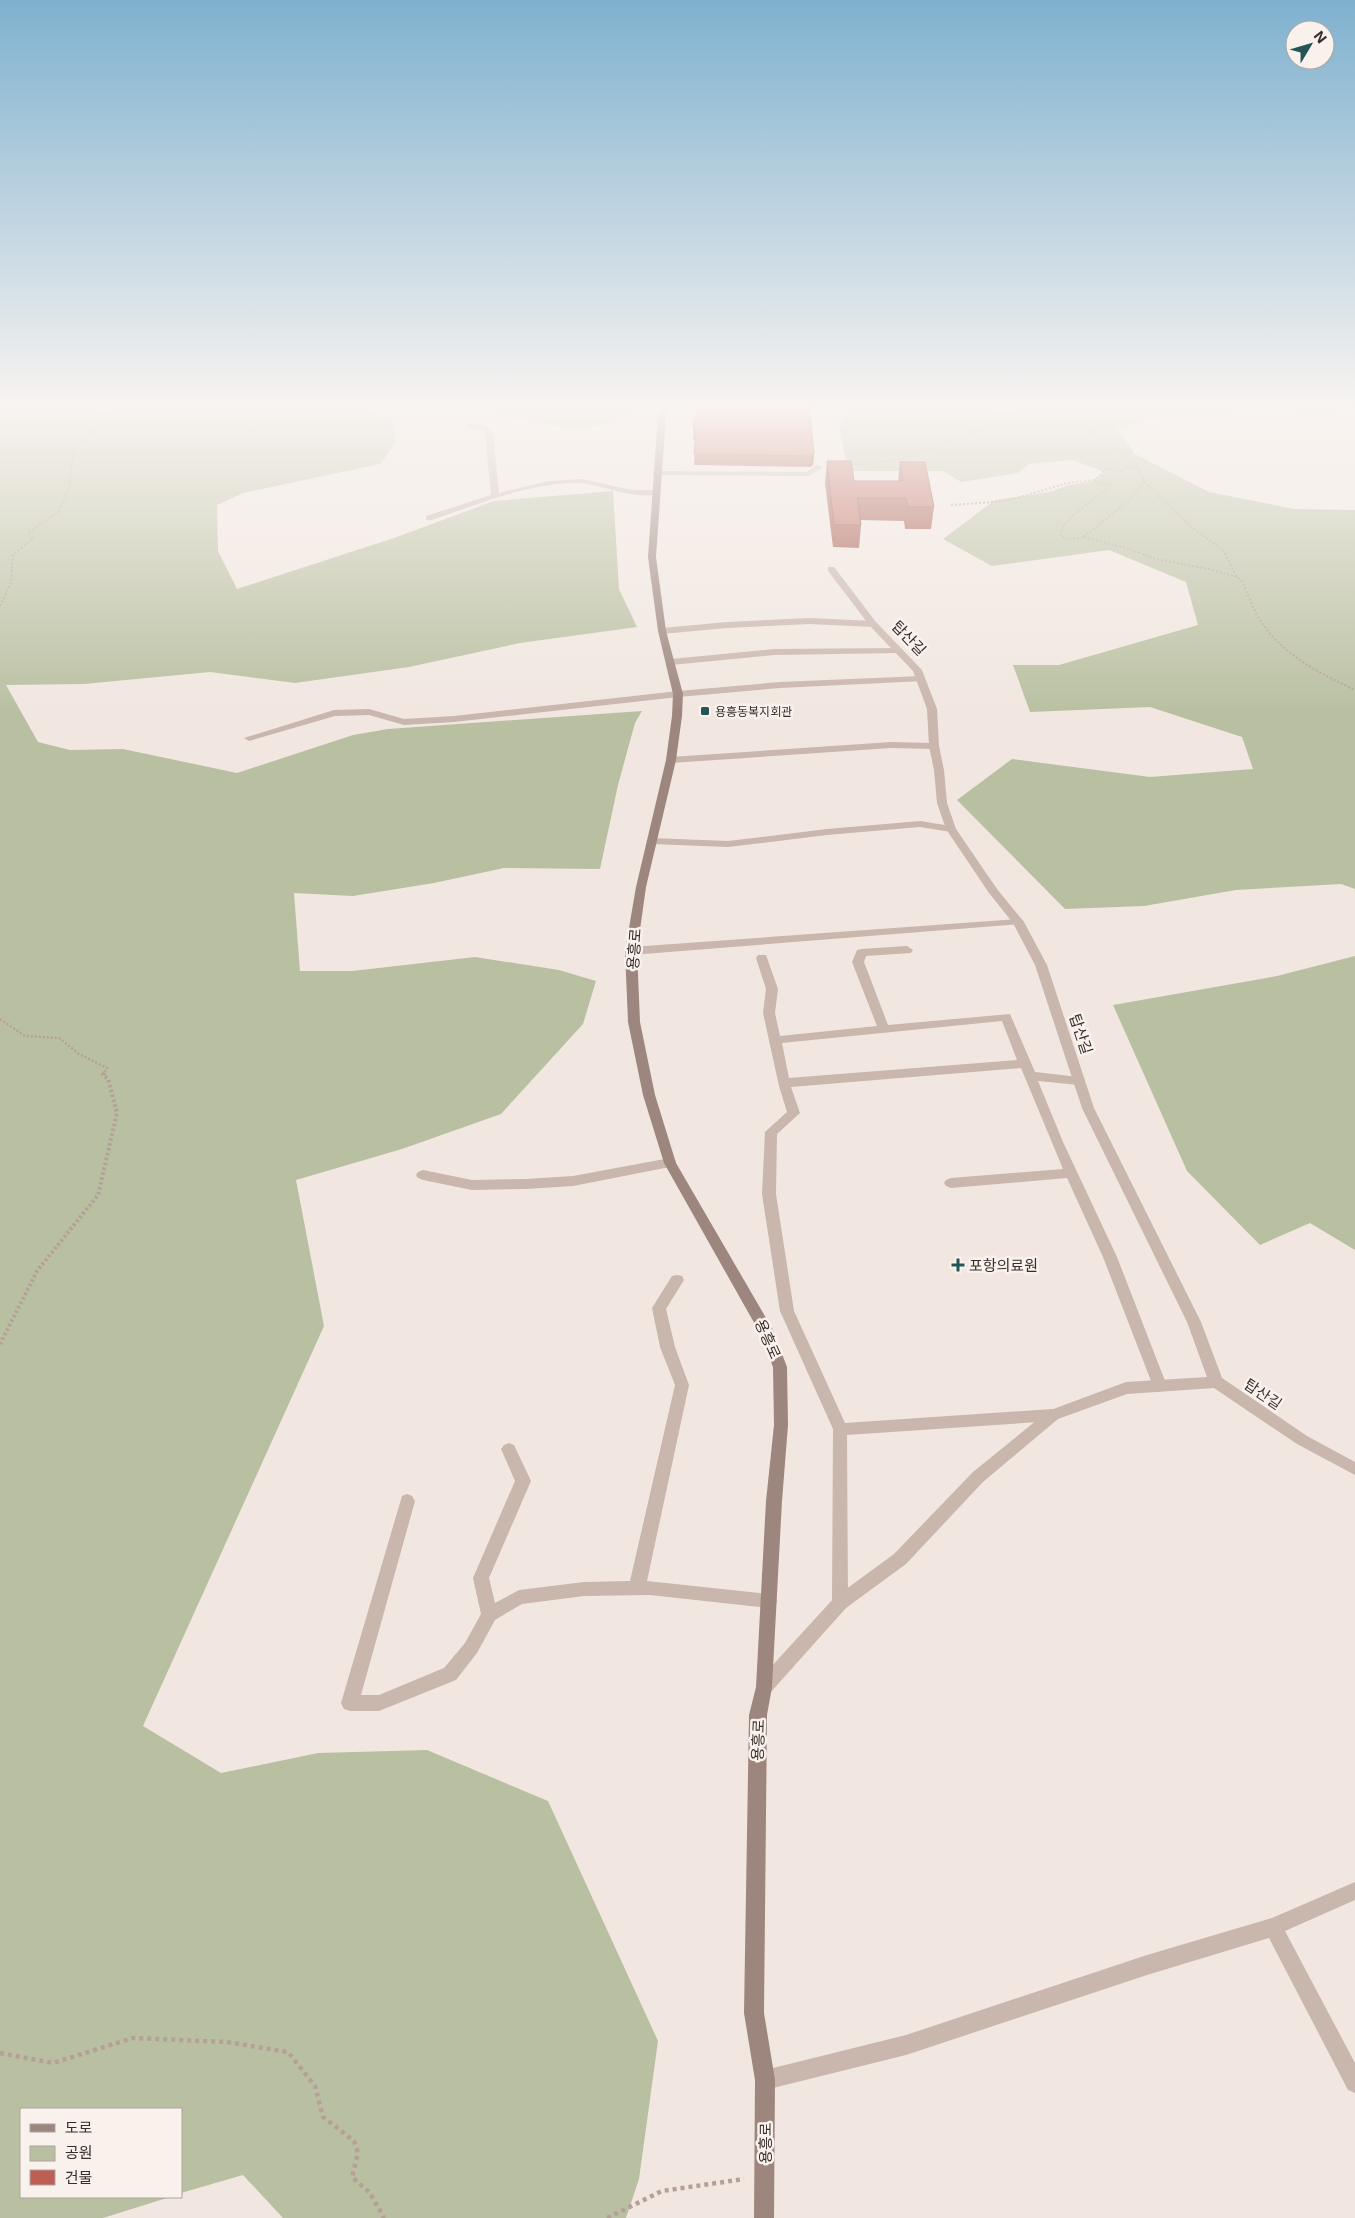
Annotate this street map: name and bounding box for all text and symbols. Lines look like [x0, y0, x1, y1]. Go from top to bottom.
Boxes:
north arrow [1285, 20, 1335, 70]
text: N [1311, 27, 1331, 46]
street label: 탑산길 [888, 617, 930, 659]
place label: 용흥동복지회관 [715, 704, 792, 719]
marker: 용흥동복지회관 [699, 705, 711, 717]
street label: 용흥로 [623, 928, 645, 970]
street label: 탑산길 [1066, 1011, 1096, 1057]
place label: 포항의료원 [969, 1256, 1038, 1275]
marker: 포항의료원 [951, 1258, 965, 1272]
street label: 용흥로 [751, 1316, 785, 1362]
street label: 탑산길 [1241, 1375, 1285, 1413]
street label: 용흥로 [748, 1719, 768, 1761]
legend [20, 2108, 182, 2198]
text: 도로 [65, 2118, 93, 2137]
street label: 용흥로 [756, 2122, 775, 2164]
text: 공원 [65, 2143, 93, 2162]
text: 건물 [65, 2168, 93, 2187]

